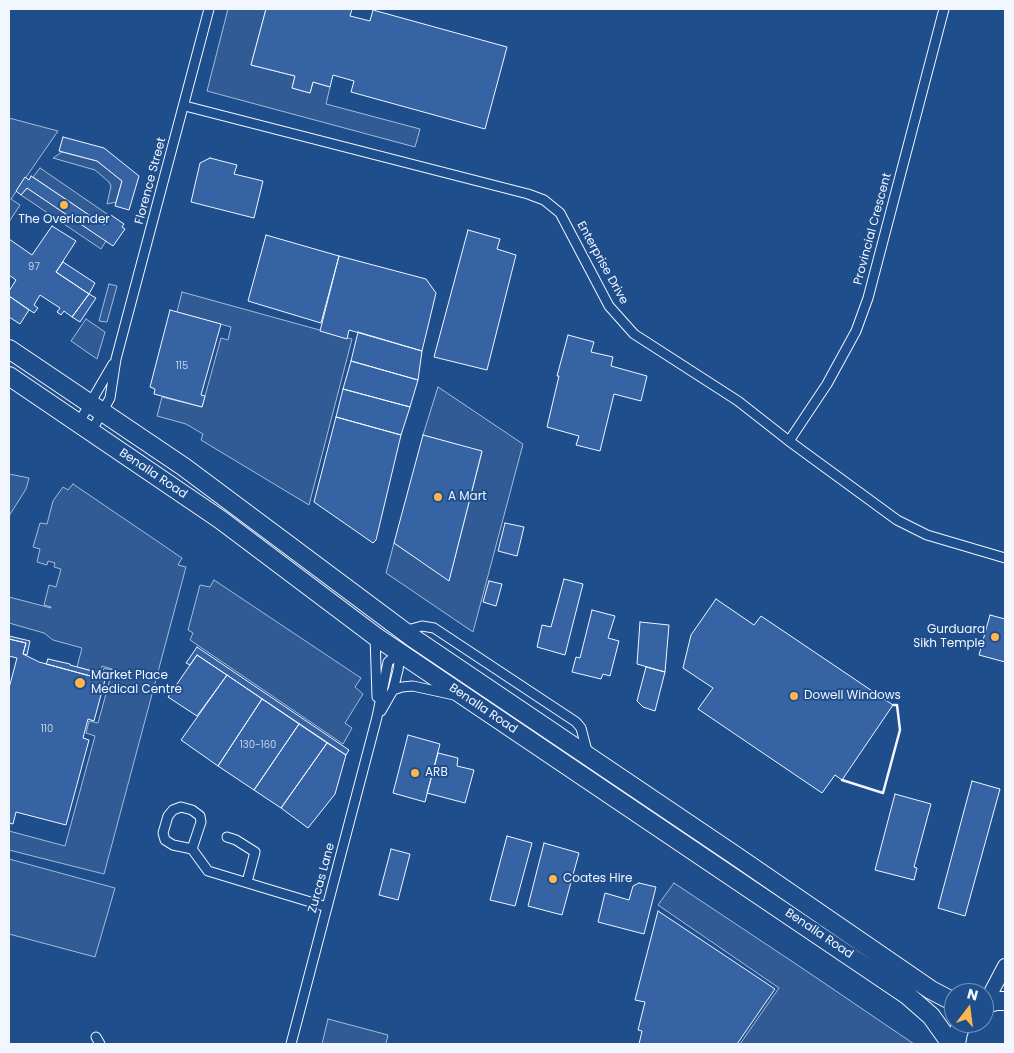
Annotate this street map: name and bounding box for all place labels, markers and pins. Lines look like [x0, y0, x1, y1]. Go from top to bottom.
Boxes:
marker: The Overlander [58, 199, 70, 211]
place label: The Overlander [18, 213, 110, 227]
place label: A Mart [448, 490, 487, 504]
marker: A Mart [432, 491, 444, 503]
place label: Gurduara Sikh Temple [913, 623, 985, 651]
marker: Gurduara Sikh Temple [989, 631, 1001, 643]
place label: Market Place Medical Centre [91, 669, 182, 697]
marker: Market Place Medical Centre [73, 676, 87, 690]
place label: Dowell Windows [804, 689, 901, 703]
marker: Dowell Windows [788, 690, 800, 702]
place label: ARB [425, 766, 448, 780]
marker: ARB [409, 767, 421, 779]
place label: Coates Hire [563, 872, 633, 886]
marker: Coates Hire [547, 873, 559, 885]

